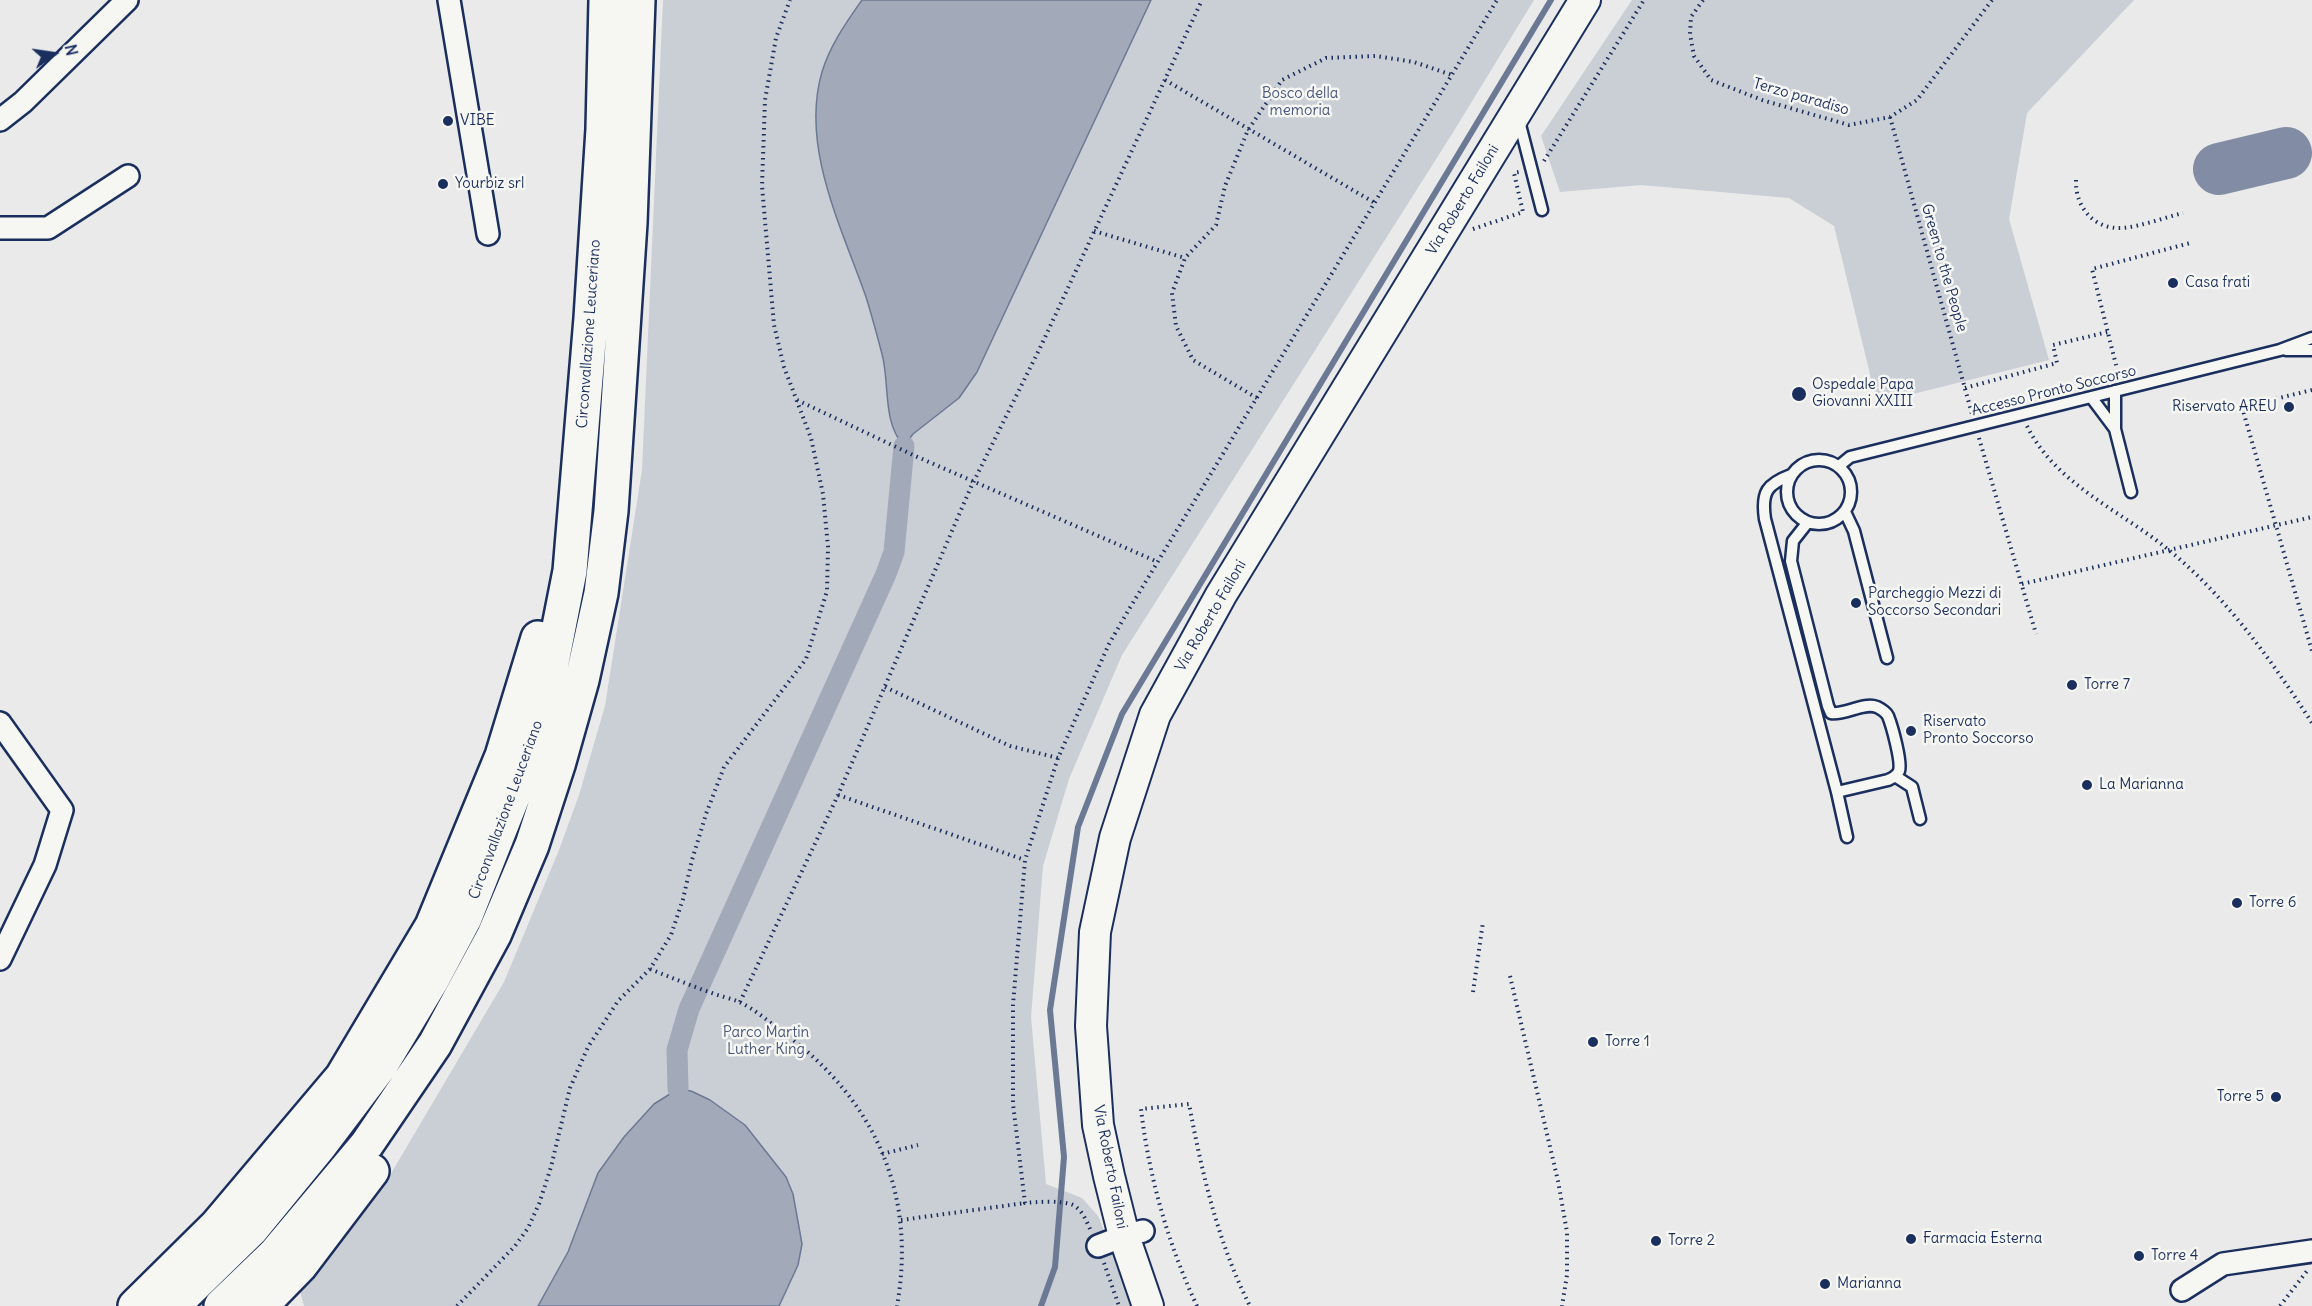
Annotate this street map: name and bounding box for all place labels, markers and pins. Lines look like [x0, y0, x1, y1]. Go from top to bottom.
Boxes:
place label: VIBE [460, 112, 495, 130]
marker: VIBE [441, 114, 455, 128]
place label: Yourbiz srl [455, 175, 524, 193]
marker: Yourbiz srl [436, 177, 450, 191]
place label: Casa frati [2185, 274, 2250, 292]
marker: Casa frati [2166, 276, 2180, 290]
place label: Ospedale Papa Giovanni XXIII [1812, 376, 1914, 411]
marker: Ospedale Papa Giovanni XXIII [1790, 385, 1808, 403]
place label: Riservato AREU [2172, 398, 2277, 416]
marker: Riservato AREU [2282, 400, 2296, 414]
place label: Parcheggio Mezzi di Soccorso Secondari [1868, 585, 2001, 620]
marker: Parcheggio Mezzi di Soccorso Secondari [1849, 596, 1863, 610]
place label: Torre 7 [2084, 676, 2130, 694]
marker: Torre 7 [2065, 678, 2079, 692]
place label: Riservato Pronto Soccorso [1923, 713, 2034, 748]
marker: Riservato Pronto Soccorso [1904, 724, 1918, 738]
place label: La Marianna [2099, 776, 2184, 794]
marker: La Marianna [2080, 778, 2094, 792]
place label: Torre 6 [2249, 894, 2296, 912]
marker: Torre 6 [2230, 896, 2244, 910]
place label: Torre 1 [1605, 1033, 1650, 1051]
marker: Torre 1 [1586, 1035, 1600, 1049]
place label: Torre 5 [2217, 1088, 2264, 1106]
marker: Torre 5 [2269, 1090, 2283, 1104]
place label: Farmacia Esterna [1923, 1230, 2042, 1248]
place label: Torre 2 [1668, 1232, 1715, 1250]
marker: Farmacia Esterna [1904, 1232, 1918, 1246]
marker: Torre 2 [1649, 1234, 1663, 1248]
place label: Torre 4 [2151, 1247, 2198, 1265]
marker: Torre 4 [2132, 1249, 2146, 1263]
place label: Marianna [1837, 1275, 1902, 1293]
marker: Marianna [1818, 1277, 1832, 1291]

